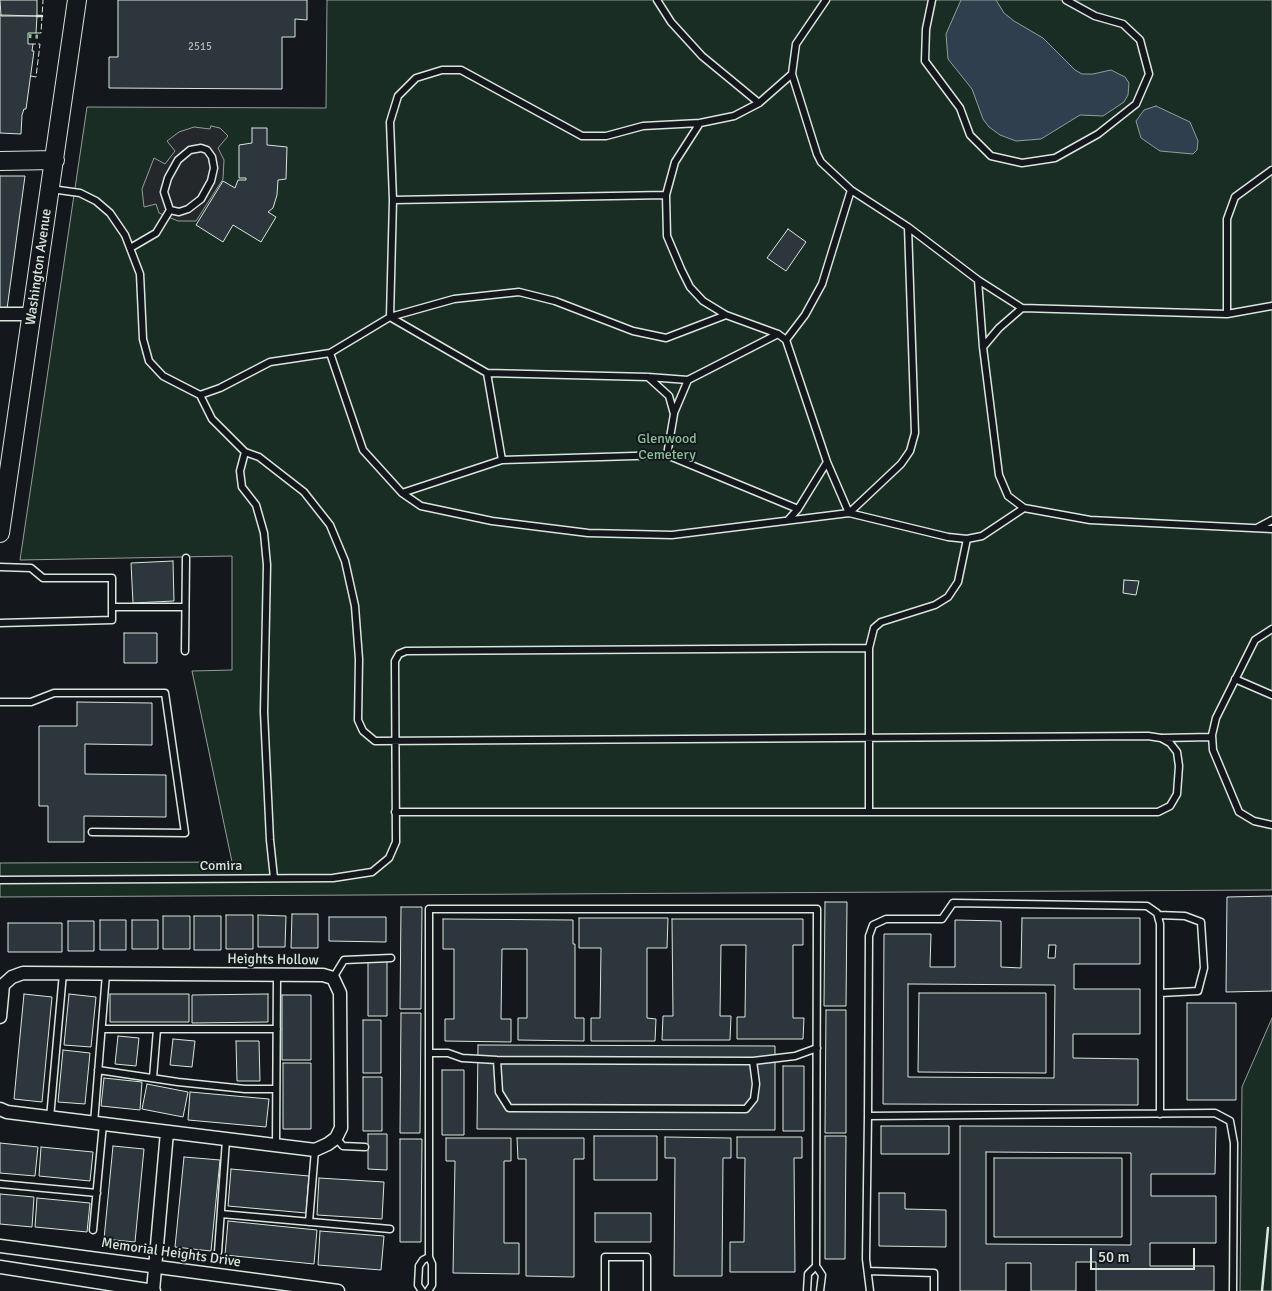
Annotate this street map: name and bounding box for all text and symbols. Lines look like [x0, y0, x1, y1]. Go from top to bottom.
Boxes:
house number: 2515 [188, 40, 212, 54]
street label: Washington Avenue [22, 208, 56, 326]
park label: Glenwood Cemetery [637, 431, 697, 464]
street label: Comira [200, 858, 242, 874]
street label: Heights Hollow [227, 951, 319, 969]
street label: Memorial Heights Drive [100, 1235, 242, 1271]
scale bar [1092, 1238, 1197, 1270]
text: 50 m [1098, 1248, 1129, 1266]

